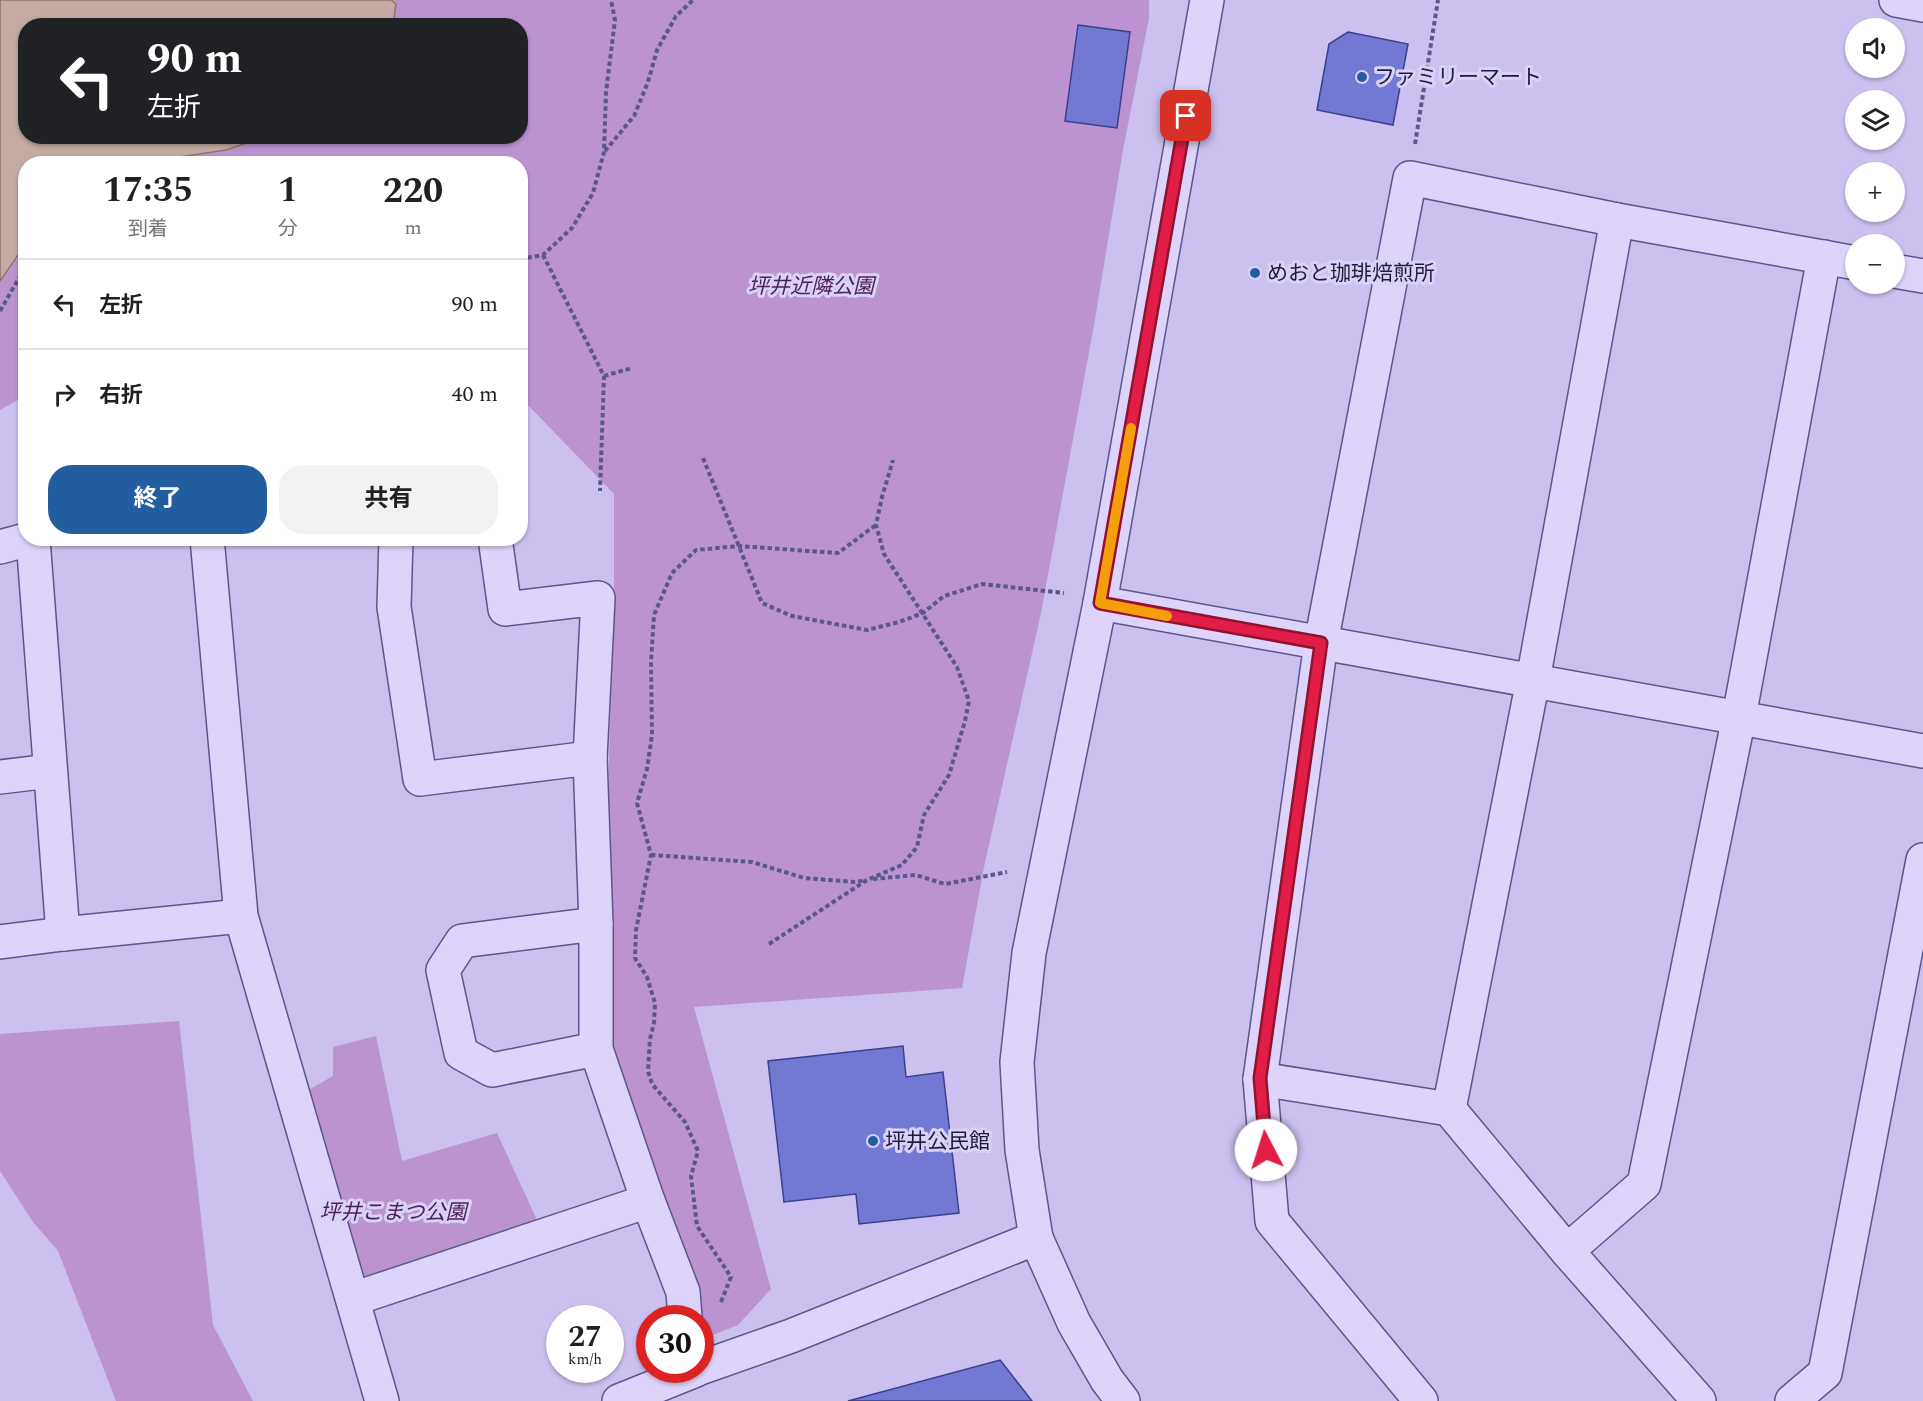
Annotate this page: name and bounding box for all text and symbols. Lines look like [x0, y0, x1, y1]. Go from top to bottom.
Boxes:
map controls [1845, 18, 1905, 294]
button: sound [1845, 18, 1905, 78]
text: 90 m [147, 28, 242, 91]
icon: left [48, 42, 126, 120]
place label: ファミリーマート [1374, 62, 1542, 94]
marker: ファミリーマート [1355, 70, 1369, 84]
text: 左折 [147, 87, 201, 129]
pin [1160, 90, 1211, 141]
button: layers [1845, 90, 1905, 150]
icon: arrive [1169, 99, 1202, 132]
button: + [1845, 162, 1905, 222]
text: 17:35 [103, 163, 193, 218]
text: 1 [278, 163, 298, 218]
text: 220 [383, 164, 443, 219]
text: m [404, 213, 422, 243]
text: 到着 [128, 214, 168, 244]
text: 分 [278, 214, 298, 244]
button: − [1845, 234, 1905, 294]
place label: めおと珈琲焙煎所 [1267, 258, 1435, 290]
marker: めおと珈琲焙煎所 [1248, 266, 1262, 280]
park label: 坪井近隣公園 [748, 271, 877, 303]
icon: left [48, 288, 81, 321]
text: 90 m [452, 288, 498, 321]
text: 左折 [99, 289, 143, 322]
icon: right [48, 378, 81, 411]
text: 40 m [452, 378, 498, 411]
text: 右折 [99, 379, 143, 412]
button: 終了 [48, 465, 267, 534]
button: 共有 [279, 465, 498, 534]
position arrow [1234, 1118, 1298, 1182]
place label: 坪井公民館 [885, 1126, 990, 1158]
marker: 坪井公民館 [866, 1134, 880, 1148]
park label: 坪井こまつ公園 [320, 1197, 469, 1229]
speed limit sign: 30 [636, 1305, 714, 1383]
text: 27 [568, 1314, 602, 1360]
text: km/h [568, 1348, 602, 1371]

